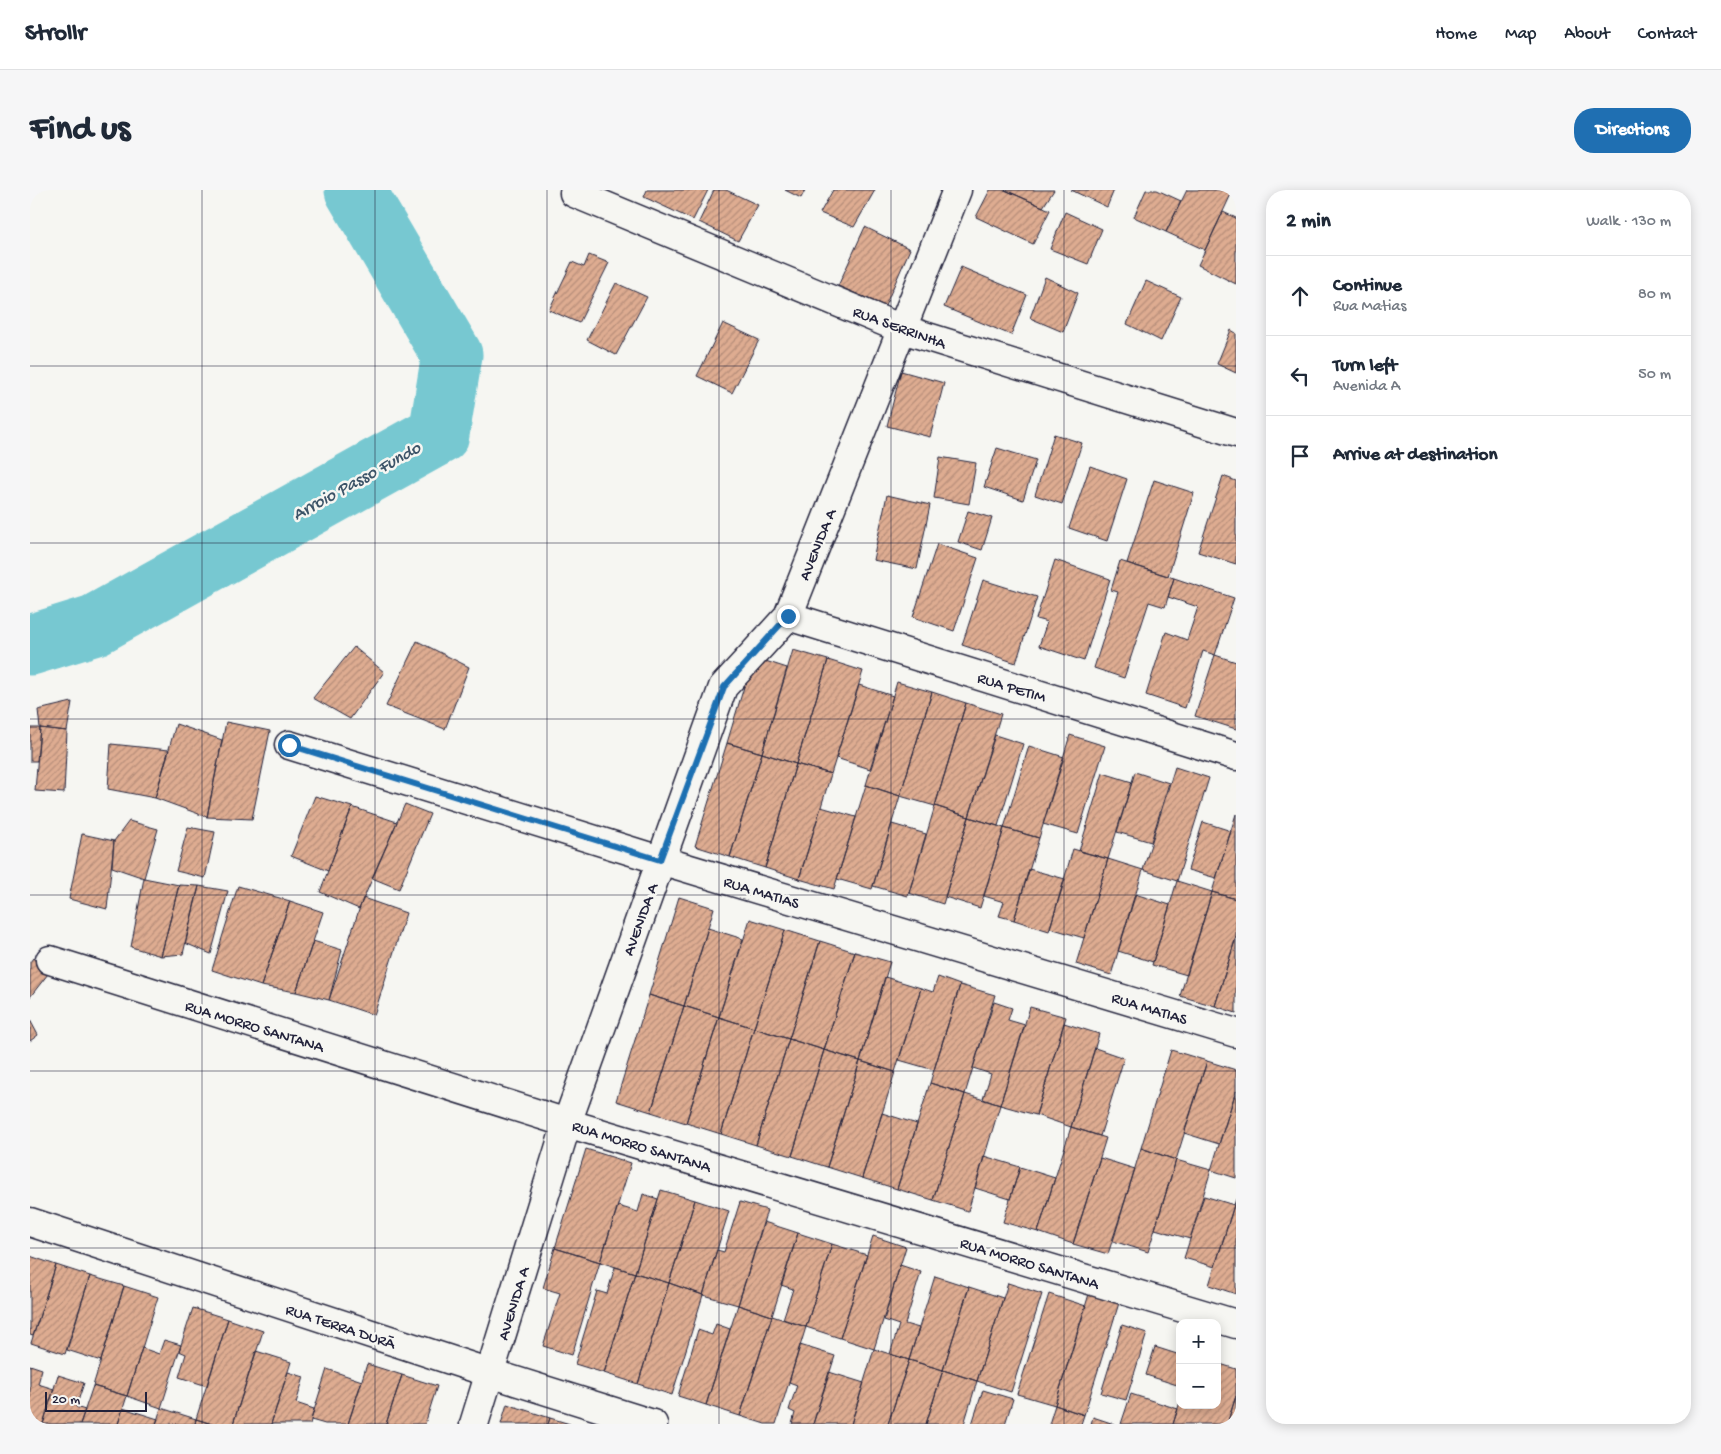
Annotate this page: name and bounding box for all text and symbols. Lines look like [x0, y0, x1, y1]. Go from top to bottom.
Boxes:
text: Strollr [25, 20, 86, 49]
text: Home [1435, 24, 1477, 45]
text: Map [1505, 24, 1536, 45]
text: About [1564, 24, 1610, 45]
text: Contact [1638, 24, 1696, 45]
button: Directions [1574, 108, 1691, 153]
text: Find us [30, 110, 130, 151]
text: 2 min [1286, 210, 1331, 235]
text: Walk · 130 m [1586, 213, 1671, 232]
text: Continue [1333, 275, 1402, 298]
icon: ahead [1286, 282, 1314, 310]
text: 80 m [1638, 286, 1671, 305]
text: Rua Matias [1333, 298, 1406, 317]
street label: RUA SERRINHA [850, 304, 949, 355]
text: Turn left [1333, 355, 1397, 378]
icon: left [1286, 362, 1314, 390]
text: 50 m [1638, 366, 1671, 385]
text: Avenida A [1333, 378, 1400, 397]
water label: Arroio Passo Fundo [290, 438, 425, 526]
icon: arrive [1286, 442, 1314, 470]
text: Arrive at destination [1333, 444, 1497, 467]
street label: AVENIDA A [796, 505, 843, 584]
route end [777, 605, 800, 628]
street label: RUA PETIM [974, 670, 1048, 709]
route start [278, 734, 301, 757]
street label: RUA MATIAS [721, 874, 802, 915]
street label: AVENIDA A [620, 880, 665, 959]
street label: RUA MATIAS [1109, 990, 1190, 1031]
street label: RUA MORRO SANTANA [182, 998, 327, 1059]
street label: RUA MORRO SANTANA [569, 1118, 714, 1179]
street label: RUA MORRO SANTANA [957, 1235, 1102, 1296]
street label: AVENIDA A [495, 1264, 536, 1343]
street label: RUA TERRA DURÃ [283, 1301, 399, 1356]
map controls [1176, 1319, 1221, 1409]
button: + [1176, 1319, 1221, 1364]
button: − [1176, 1364, 1221, 1409]
scale bar [45, 1389, 148, 1412]
text: 20 m [52, 1392, 80, 1409]

